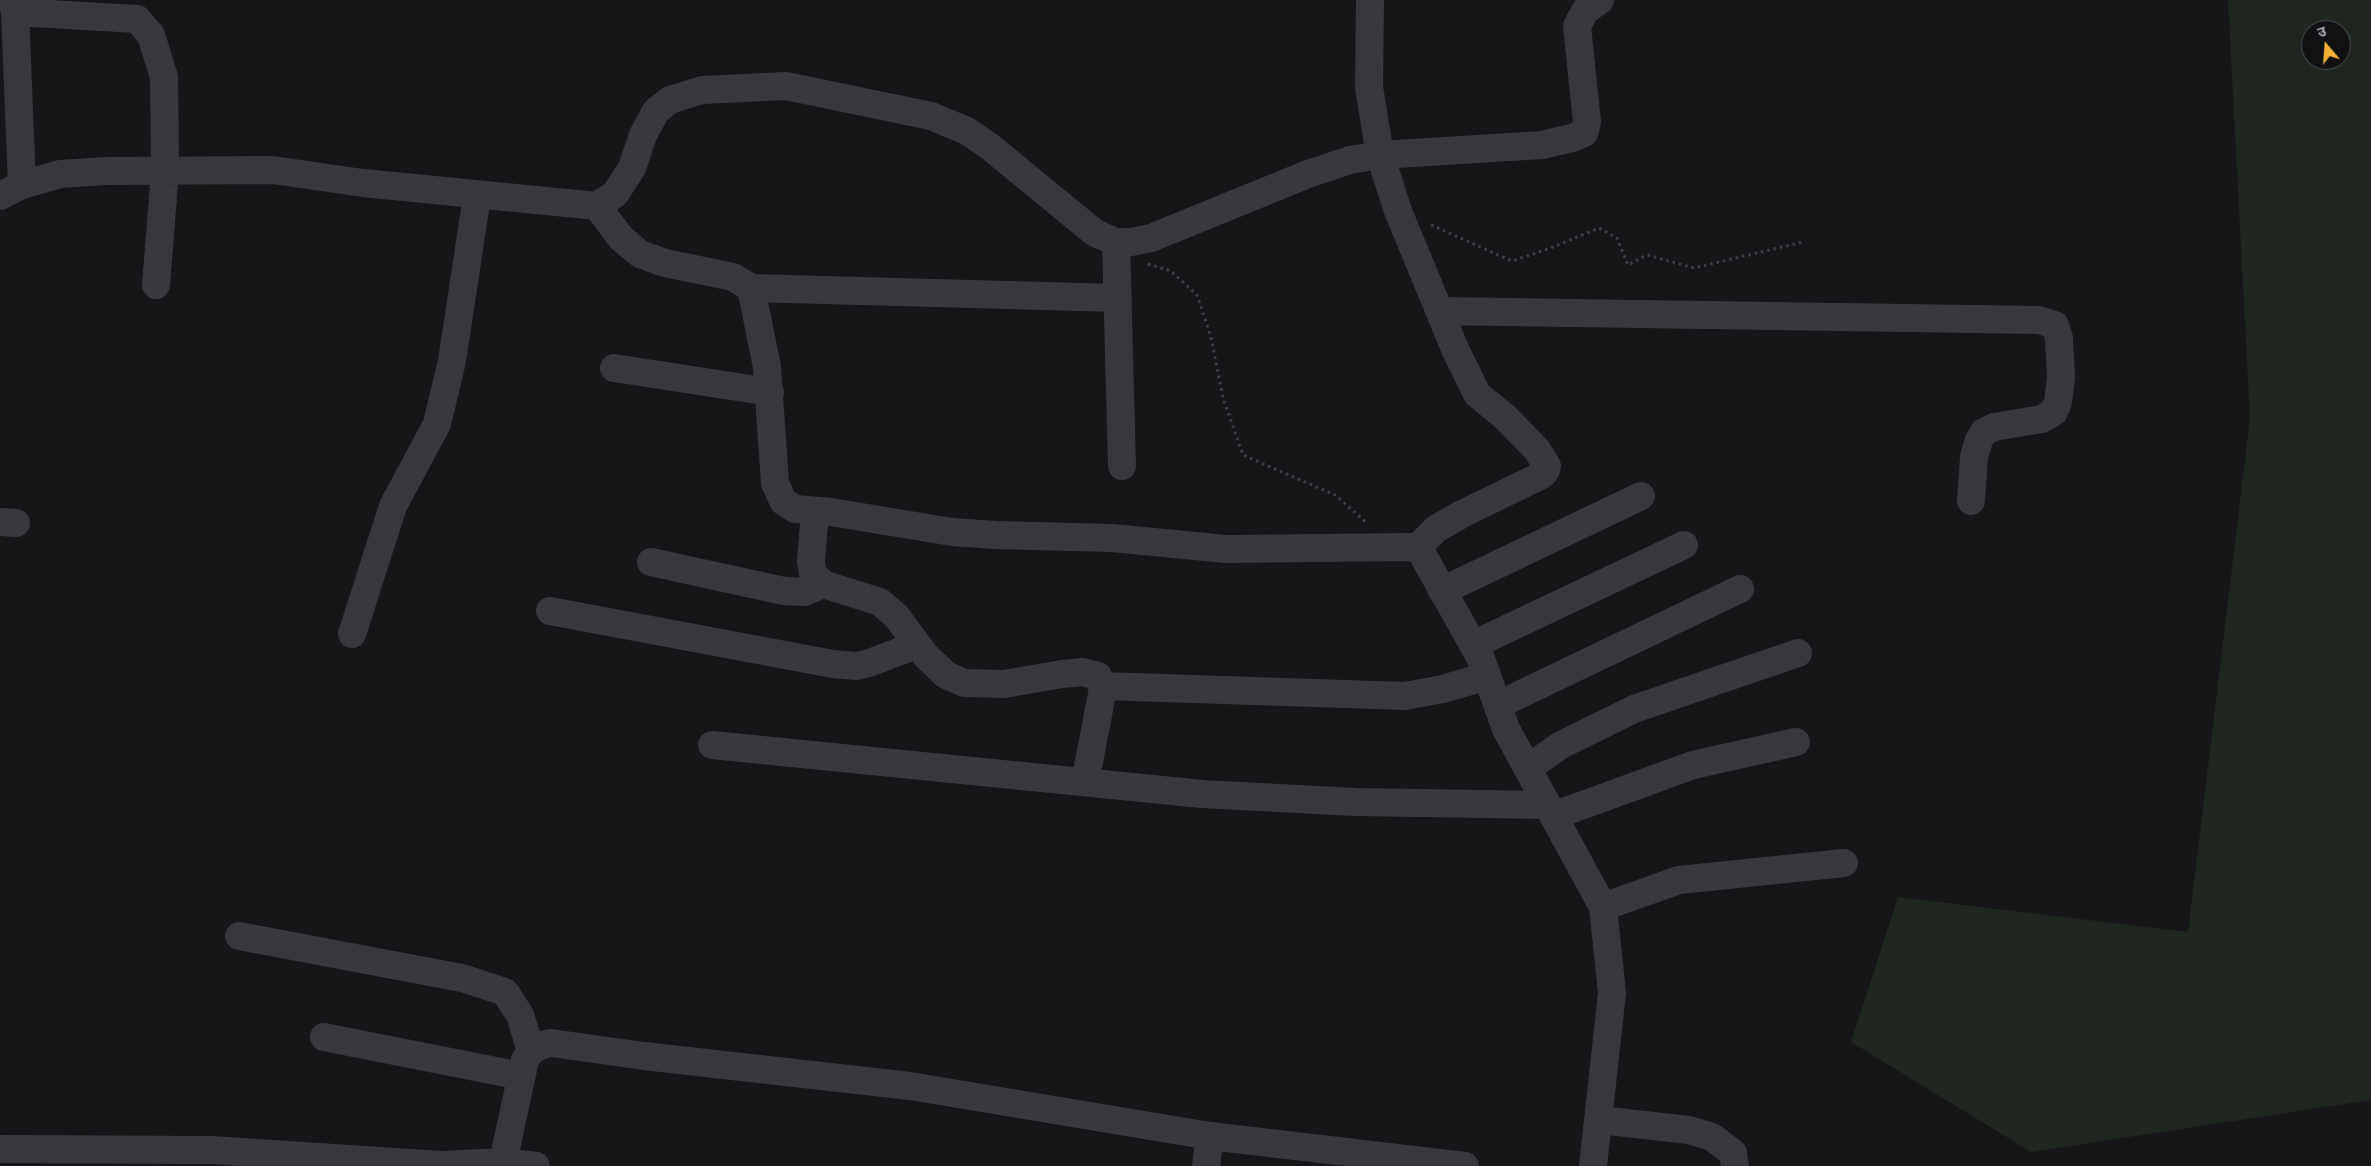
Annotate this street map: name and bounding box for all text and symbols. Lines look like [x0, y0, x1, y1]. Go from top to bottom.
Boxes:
north arrow [2301, 20, 2351, 70]
text: उ [2315, 22, 2328, 42]

